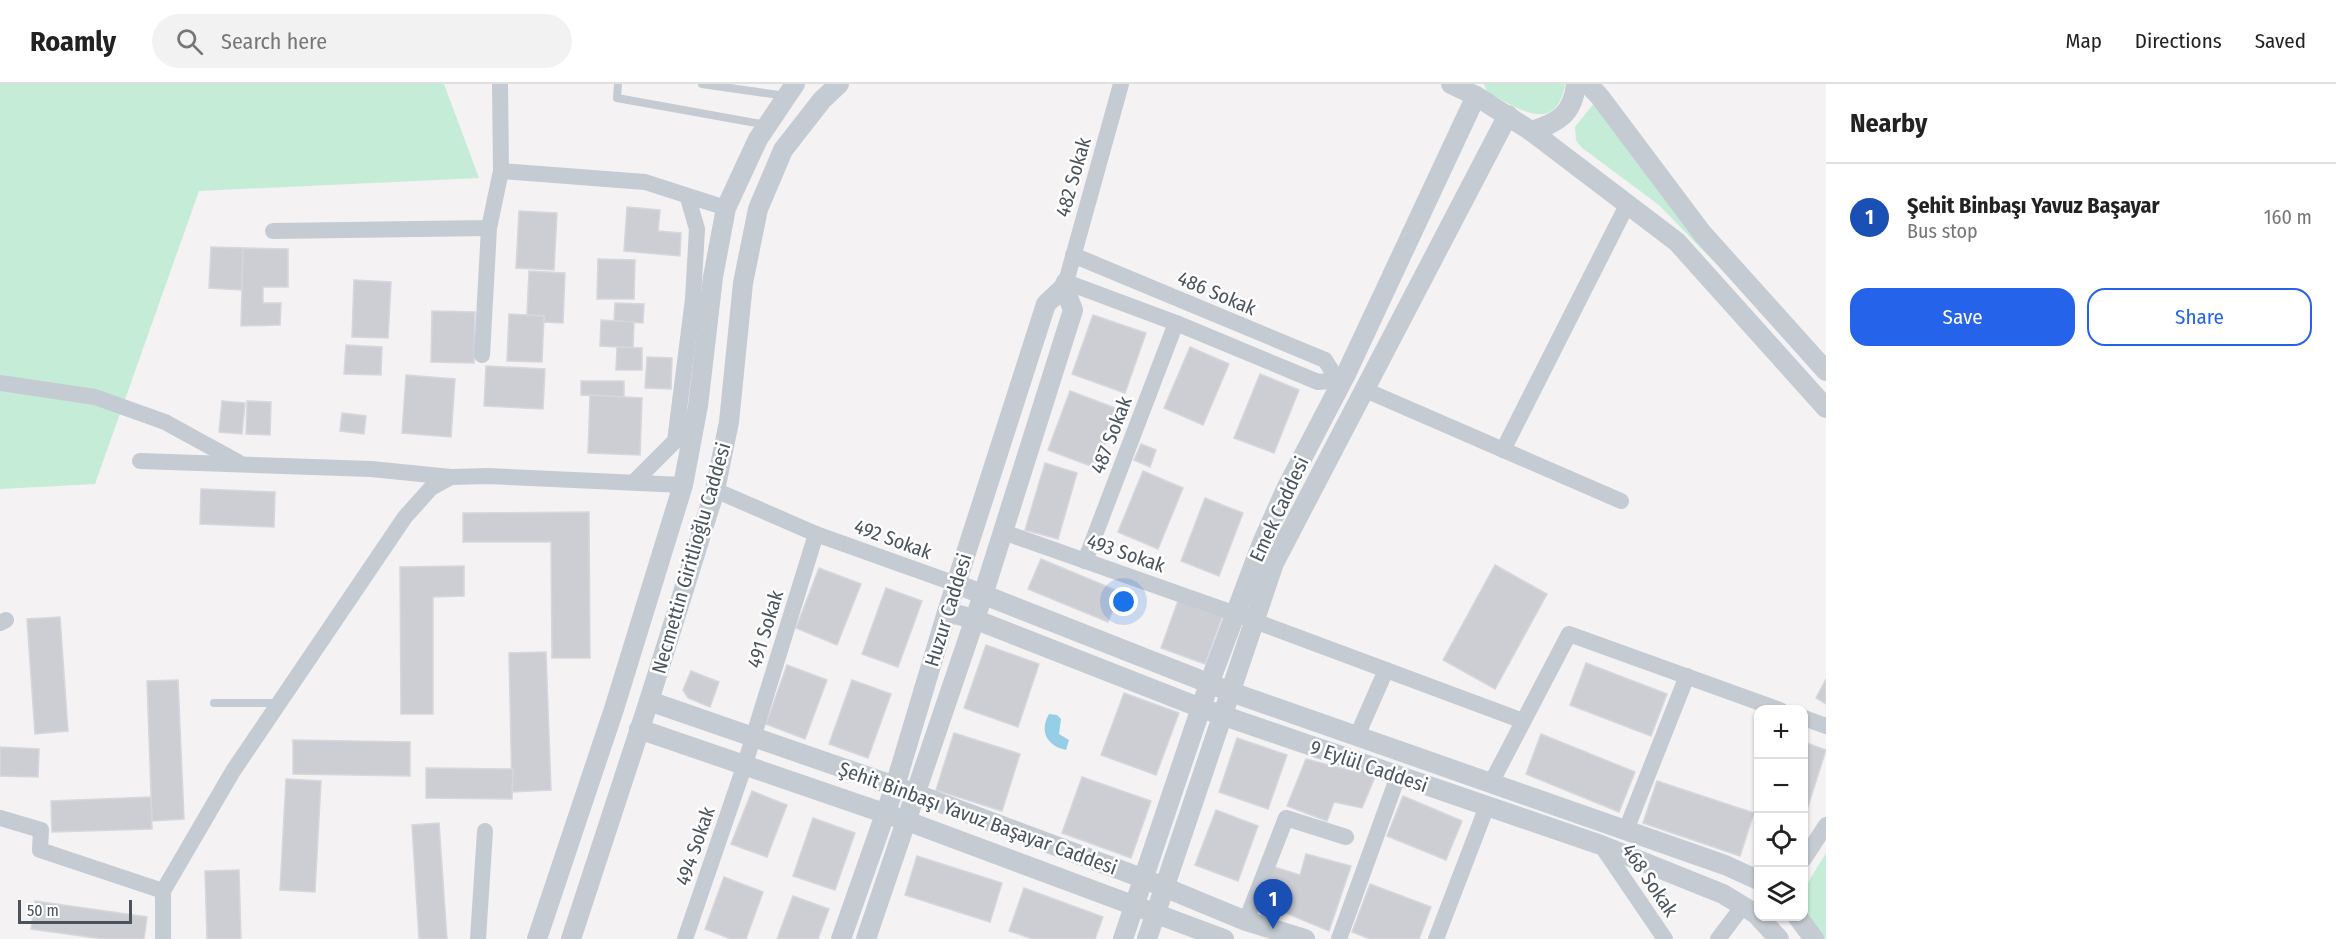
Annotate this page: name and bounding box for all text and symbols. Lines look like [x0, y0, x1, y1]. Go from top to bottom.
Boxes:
search box [152, 14, 572, 68]
text: Roamly [30, 25, 116, 58]
icon: search [173, 25, 206, 58]
text: Search here [221, 28, 327, 55]
text: Map [2065, 28, 2102, 54]
text: Directions [2135, 28, 2222, 54]
text: Saved [2255, 28, 2306, 54]
text: Nearby [1850, 108, 1927, 139]
street label: 482 Sokak [1050, 134, 1096, 220]
text: Şehit Binbaşı Yavuz Başayar [1907, 192, 2160, 219]
text: 1 [1865, 205, 1874, 229]
text: 160 m [2264, 205, 2312, 229]
text: Bus stop [1907, 219, 1978, 243]
street label: 486 Sokak [1174, 266, 1260, 321]
button: Save [1850, 288, 2075, 346]
button: Share [2087, 288, 2312, 346]
street label: 487 Sokak [1085, 392, 1137, 477]
street label: Necmettin Giritlioğlu Caddesi [646, 440, 736, 676]
street label: Emek Caddesi [1244, 453, 1314, 565]
street label: 492 Sokak [851, 514, 936, 564]
street label: 493 Sokak [1084, 528, 1169, 578]
street label: Huzur Caddesi [919, 550, 977, 670]
street label: 491 Sokak [742, 587, 788, 671]
your location [1109, 587, 1138, 616]
map controls [1754, 705, 1808, 921]
button: + [1754, 705, 1808, 759]
street label: 9 Eylül Caddesi [1307, 735, 1431, 797]
street label: Şehit Binbaşı Yavuz Başayar Caddesi [835, 756, 1121, 881]
button: − [1754, 759, 1808, 813]
street label: 494 Sokak [670, 803, 720, 889]
button: locate [1754, 813, 1808, 867]
street label: 468 Sokak [1617, 839, 1683, 922]
button: layers [1754, 867, 1808, 921]
pin: 1 [1254, 880, 1292, 929]
scale bar [18, 897, 132, 924]
text: 50 m [27, 901, 59, 920]

